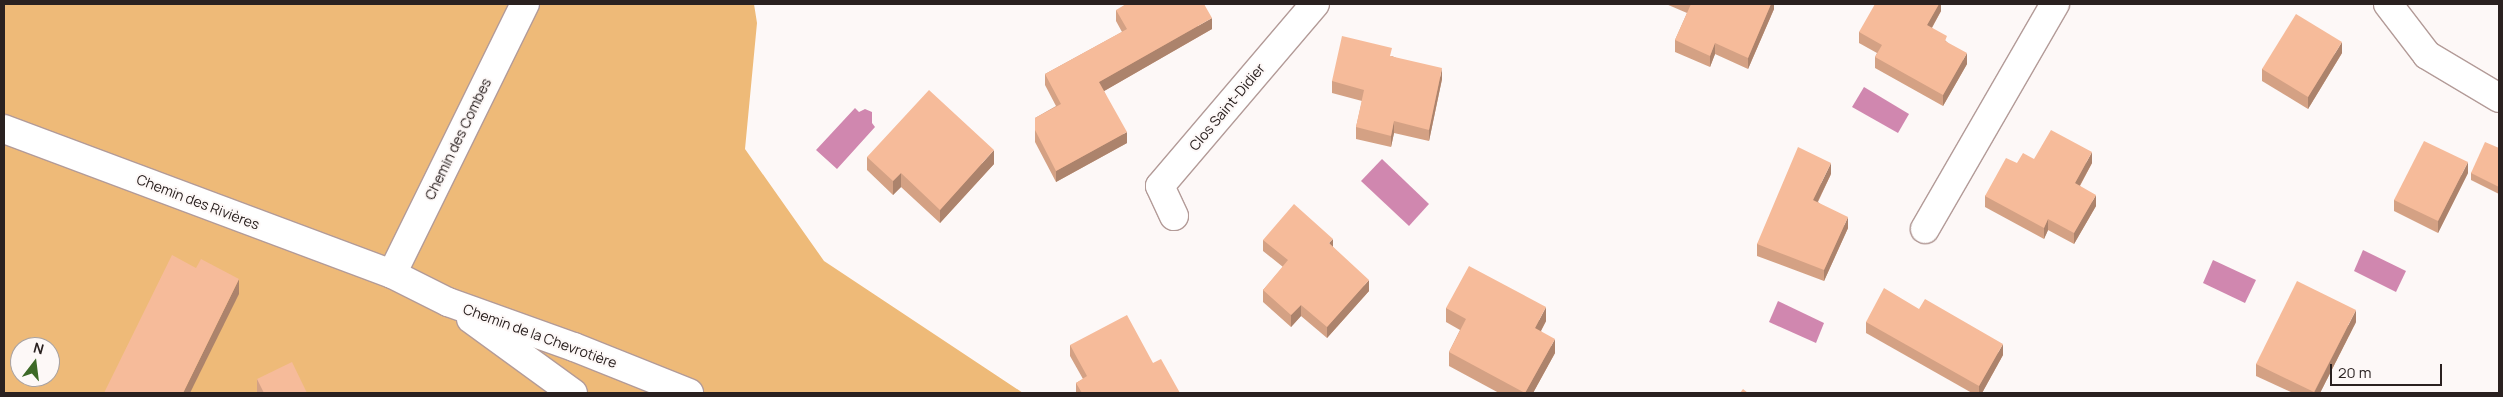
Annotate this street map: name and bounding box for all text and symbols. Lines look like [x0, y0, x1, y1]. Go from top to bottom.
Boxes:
street label: Clos Saint-Didier [1186, 60, 1268, 154]
street label: Chemin des Combes [421, 75, 495, 203]
street label: Chemin des Rivières [134, 171, 262, 233]
street label: Chemin de la Chevrotière [461, 300, 619, 372]
north arrow [10, 337, 60, 387]
text: N [31, 338, 46, 358]
scale bar [2333, 354, 2446, 386]
text: 20 m [2338, 362, 2371, 383]

